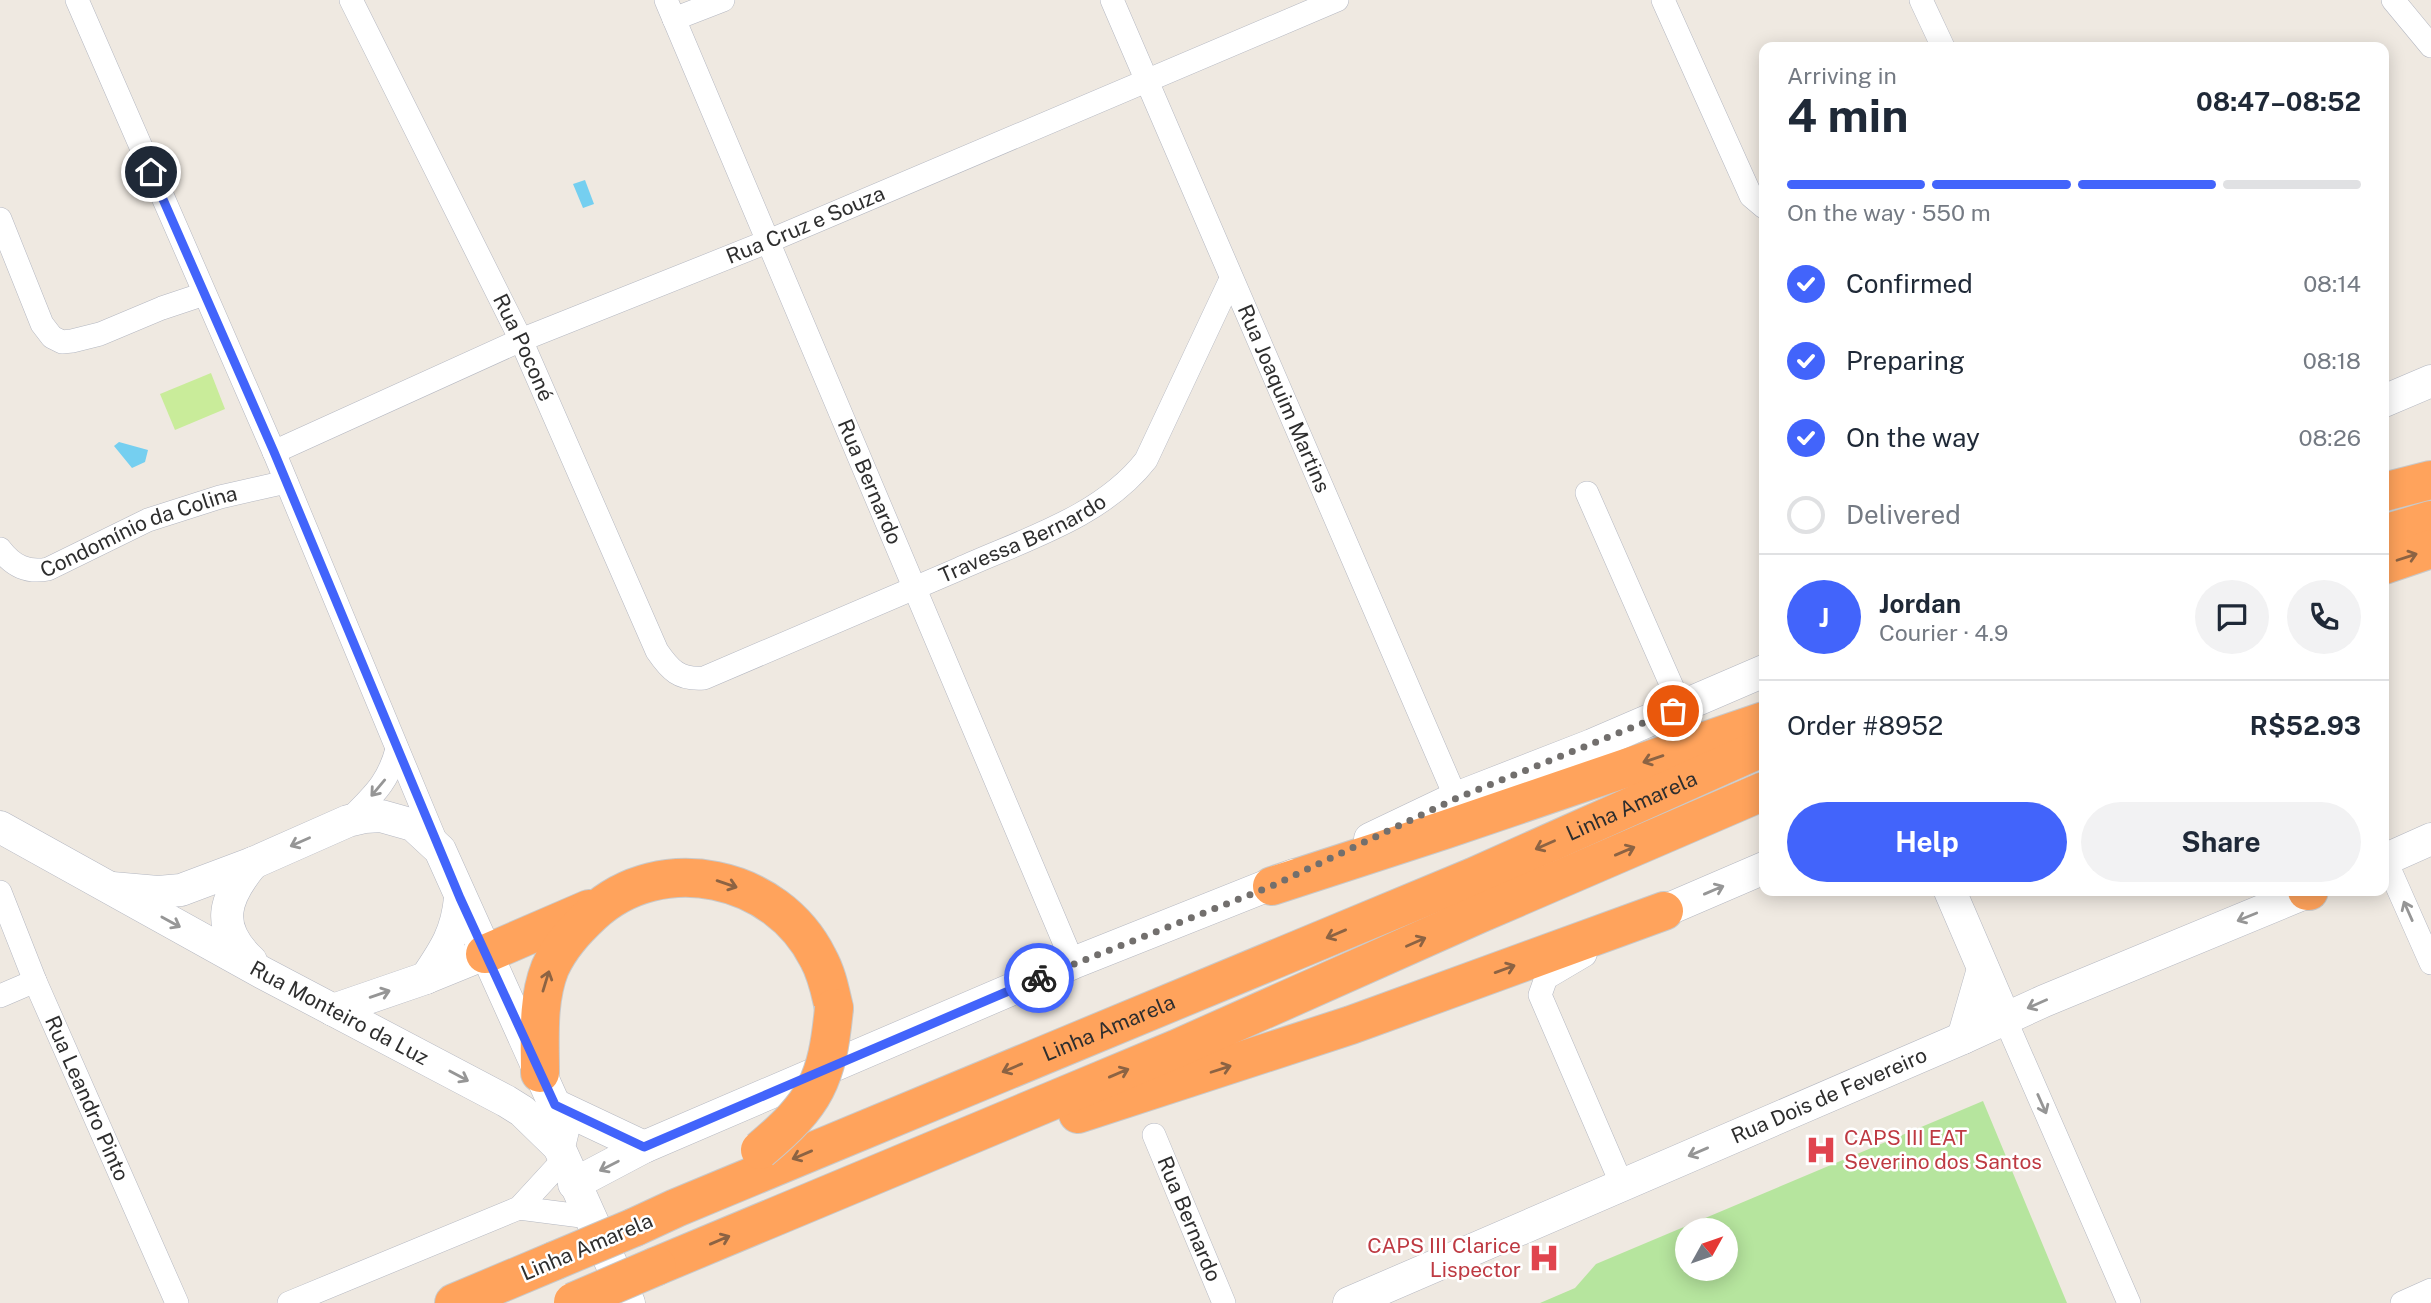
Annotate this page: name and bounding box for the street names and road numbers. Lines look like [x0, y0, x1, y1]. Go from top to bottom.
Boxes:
street label: Rua Cruz e Souza [722, 180, 888, 269]
street label: Rua Poconé [488, 290, 559, 405]
street label: Rua Joaquim Martins [1233, 301, 1336, 496]
street label: Rua Bernardo [833, 415, 908, 548]
street label: Condomínio da Colina [36, 480, 239, 583]
street label: Travessa Bernardo [935, 489, 1111, 588]
street label: Linha Amarela [1562, 765, 1701, 846]
street label: Rua Monteiro da Luz [246, 955, 433, 1070]
street label: Linha Amarela [1039, 989, 1179, 1066]
street label: Rua Leandro Pinto [40, 1012, 135, 1185]
street label: Rua Dois de Fevereiro [1727, 1042, 1931, 1149]
street label: Rua Bernardo [1152, 1152, 1227, 1285]
street label: Linha Amarela [517, 1208, 657, 1286]

